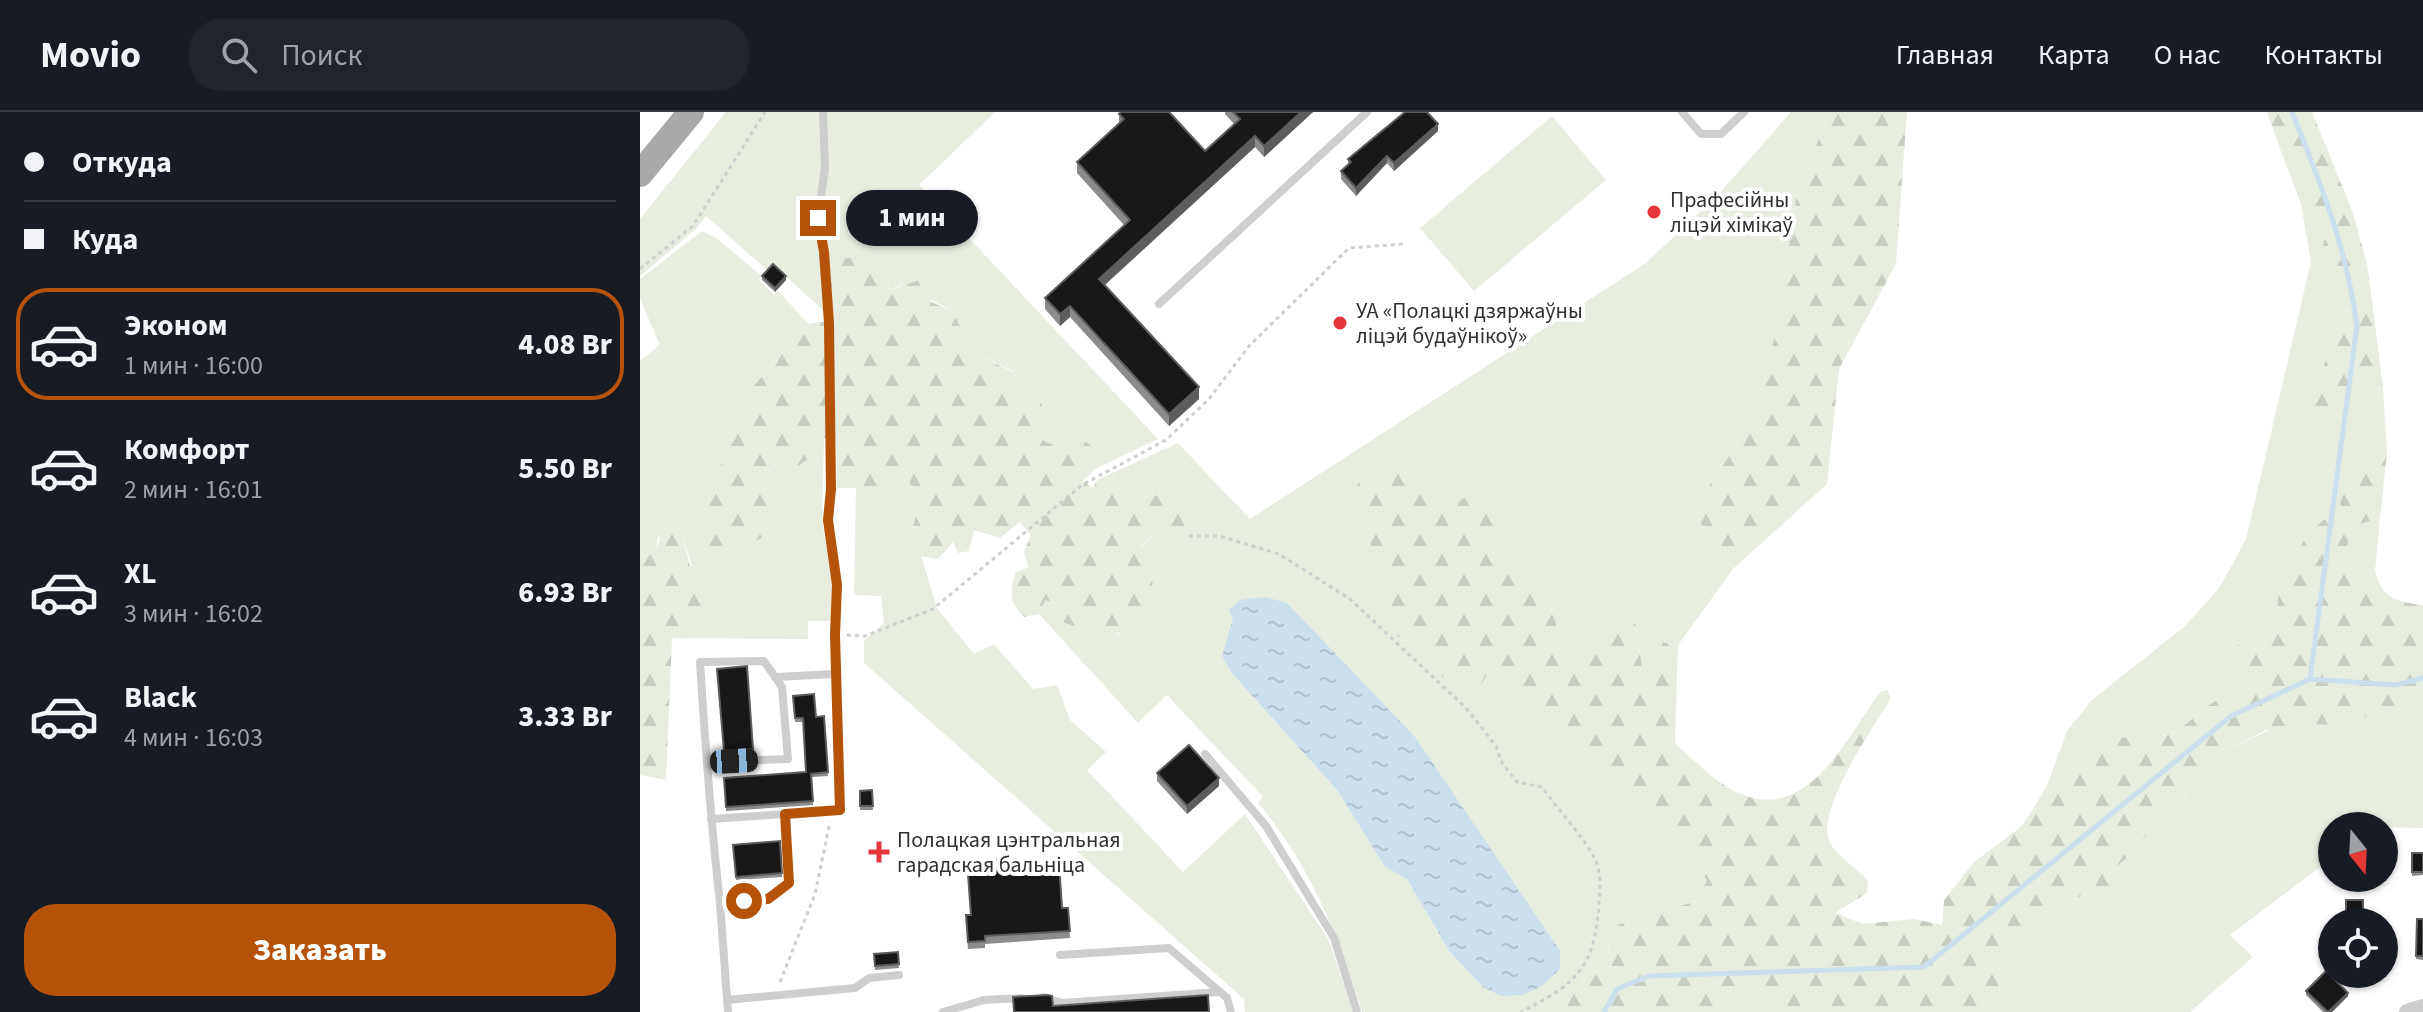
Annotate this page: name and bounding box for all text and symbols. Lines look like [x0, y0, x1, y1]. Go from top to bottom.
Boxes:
search box [189, 19, 749, 91]
text: Movio [40, 28, 141, 82]
icon: search [217, 33, 261, 77]
text: Поиск [281, 34, 362, 77]
text: Главная [1896, 35, 1994, 75]
text: Карта [2038, 35, 2110, 75]
text: О нас [2154, 35, 2221, 75]
text: Контакты [2265, 35, 2383, 75]
text: Откуда [72, 141, 172, 184]
place label: Прафесійны ліцэй хімікаў [1670, 184, 1794, 241]
callout: 1 мин [846, 190, 978, 246]
text: 1 мин [879, 199, 945, 236]
route end [800, 200, 836, 236]
marker: Прафесійны ліцэй хімікаў [1645, 203, 1663, 221]
text: Куда [72, 218, 138, 261]
place label: УА «Полацкі дзяржаўны ліцэй будаўнікоў» [1356, 295, 1583, 352]
text: Эконом [124, 304, 228, 347]
icon: car [28, 308, 100, 380]
marker: УА «Полацкі дзяржаўны ліцэй будаўнікоў» [1331, 314, 1349, 332]
text: 4.08 Br [518, 323, 612, 366]
text: 1 мин · 16:00 [124, 347, 263, 384]
text: Комфорт [124, 428, 250, 471]
icon: car [28, 432, 100, 504]
text: 5.50 Br [518, 447, 612, 490]
text: 2 мин · 16:01 [124, 471, 263, 508]
text: XL [124, 552, 157, 595]
icon: car [28, 556, 100, 628]
text: 6.93 Br [518, 571, 612, 614]
text: 3 мин · 16:02 [124, 595, 263, 632]
text: Black [124, 676, 197, 719]
icon: car [28, 680, 100, 752]
text: 3.33 Br [518, 695, 612, 738]
text: 4 мин · 16:03 [124, 719, 263, 756]
car [709, 748, 759, 774]
north arrow [2318, 812, 2398, 892]
map controls [2318, 812, 2398, 988]
place label: Полацкая цэнтральная гарадская бальніца [897, 824, 1121, 881]
marker: Полацкая цэнтральная гарадская бальніца [868, 841, 890, 863]
route start [726, 883, 762, 919]
button: Заказать [24, 904, 616, 996]
button: locate [2318, 908, 2398, 988]

